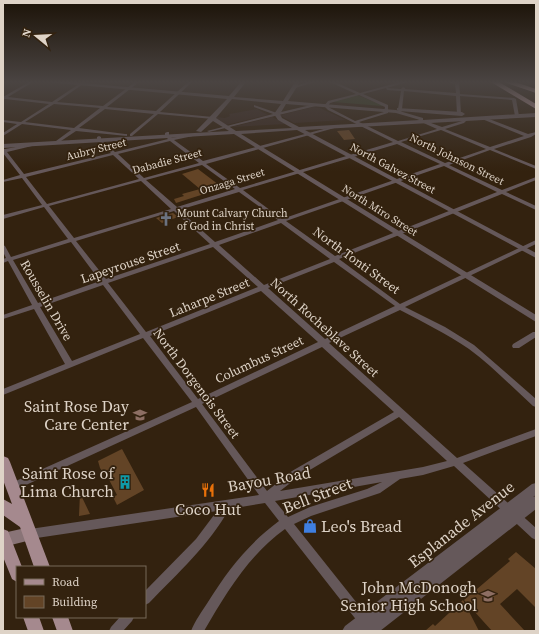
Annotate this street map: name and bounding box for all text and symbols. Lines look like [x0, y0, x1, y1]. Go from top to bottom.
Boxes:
north arrow [16, 16, 56, 56]
text: N [19, 27, 35, 39]
street label: North Johnson Street [407, 130, 507, 189]
street label: Aubry Street [65, 135, 128, 164]
street label: North Galvez Street [347, 140, 439, 198]
street label: Dabadie Street [131, 145, 204, 178]
street label: Onzaga Street [198, 164, 267, 198]
street label: North Miro Street [339, 181, 421, 240]
place label: Mount Calvary Church of God in Christ [177, 206, 288, 234]
church icon: Mount Calvary Church of God in Christ [158, 211, 174, 227]
street label: North Tonti Street [310, 223, 404, 298]
street label: Lapeyrouse Street [78, 237, 183, 287]
street label: Rousselin Drive [17, 257, 77, 344]
street label: Laharpe Street [167, 273, 253, 321]
street label: North Rocheblave Street [267, 274, 383, 381]
street label: North Dorgenois Street [150, 325, 244, 442]
street label: Columbus Street [212, 331, 307, 387]
place label: Saint Rose Day Care Center [24, 395, 130, 435]
school or university icon: Saint Rose Day Care Center [132, 407, 148, 423]
street label: Bayou Road [226, 461, 312, 497]
place label: Saint Rose of Lima Church [21, 462, 115, 502]
street label: Bell Street [279, 471, 356, 518]
building icon: Saint Rose of Lima Church [117, 474, 133, 490]
street label: Esplanade Avenue [403, 475, 519, 573]
restaurant icon: Coco Hut [200, 482, 216, 498]
place label: Coco Hut [175, 498, 242, 520]
place label: Leo's Bread [321, 515, 402, 537]
shop icon: Leo's Bread [302, 518, 318, 534]
legend [16, 566, 146, 618]
text: Road [52, 574, 79, 590]
place label: John McDonogh Senior High School [340, 576, 477, 616]
school or university icon: John McDonogh Senior High School [480, 588, 496, 604]
text: Building [52, 594, 97, 610]

